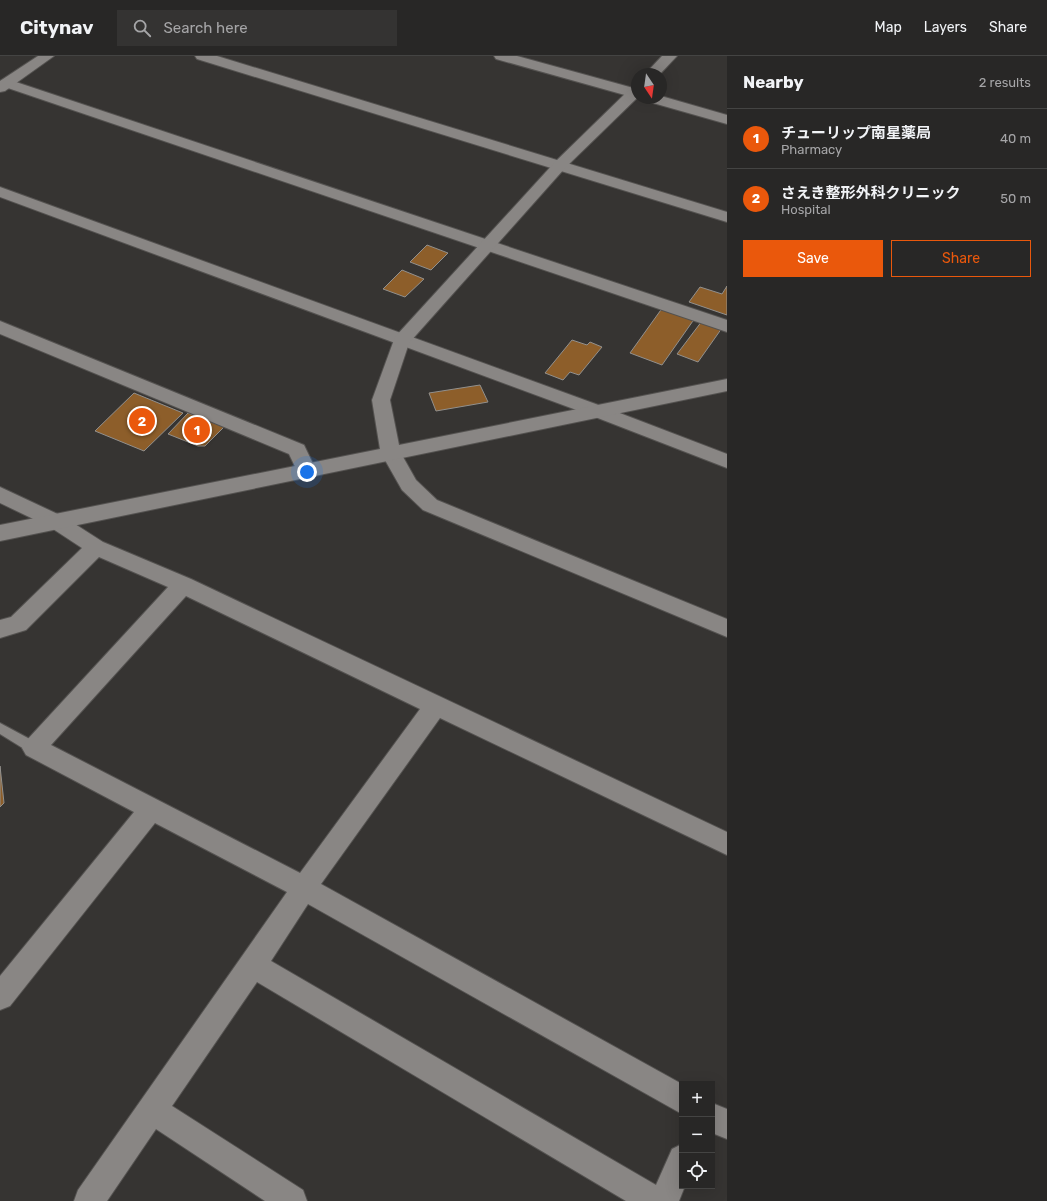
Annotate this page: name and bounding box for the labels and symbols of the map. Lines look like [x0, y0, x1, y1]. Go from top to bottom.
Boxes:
north arrow [631, 68, 667, 104]
pin: 2 [129, 406, 155, 436]
pin: 1 [184, 415, 210, 445]
your location [297, 462, 317, 482]

